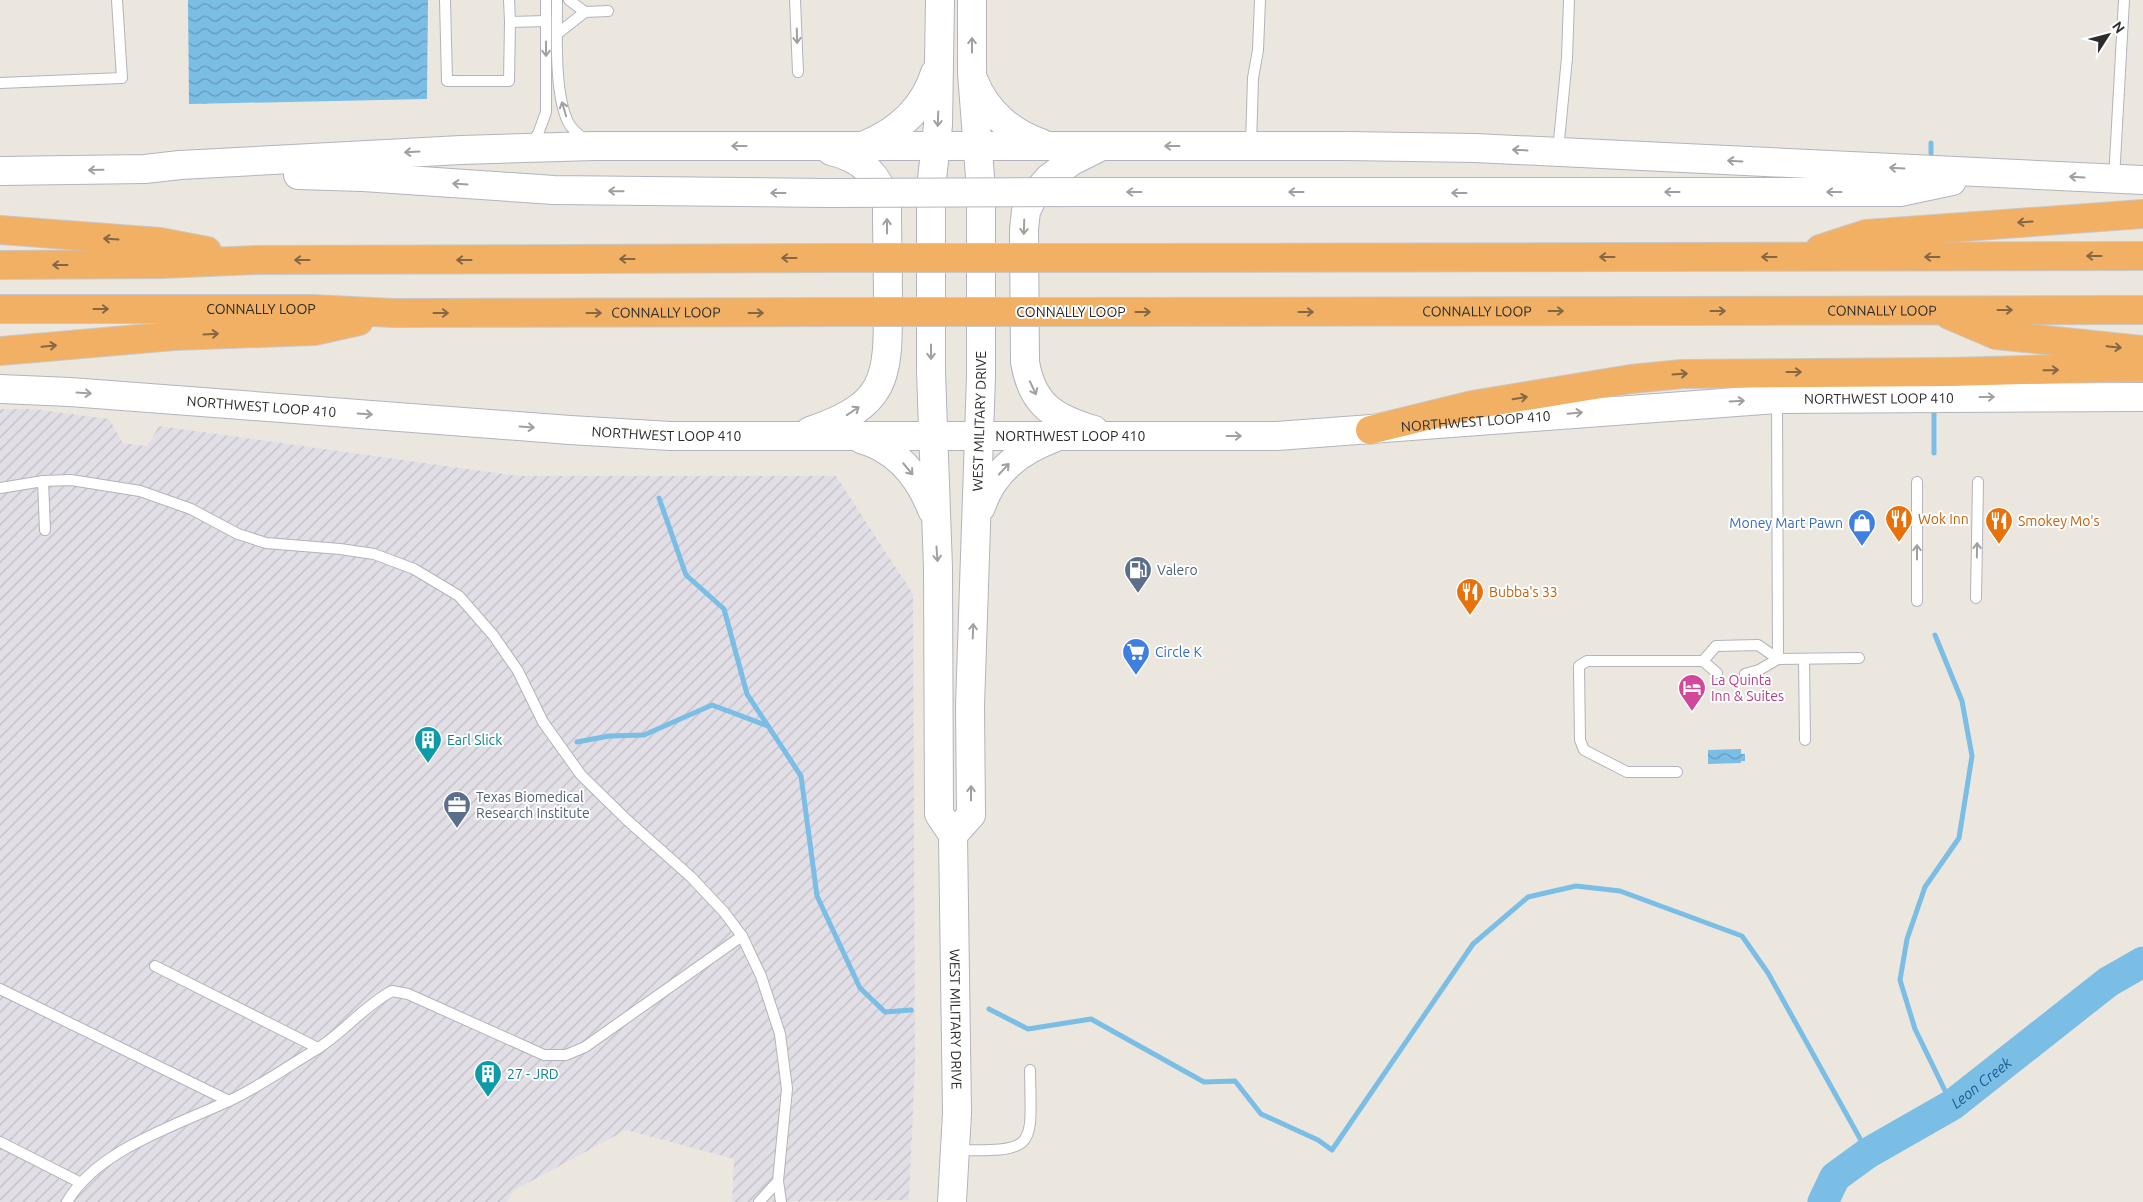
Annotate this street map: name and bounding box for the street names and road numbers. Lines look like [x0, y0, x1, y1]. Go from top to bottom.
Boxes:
street label: CONNALLY LOOP [206, 301, 316, 317]
street label: CONNALLY LOOP [1827, 302, 1937, 319]
street label: CONNALLY LOOP [1422, 303, 1532, 319]
street label: CONNALLY LOOP [611, 304, 721, 321]
street label: CONNALLY LOOP [1016, 304, 1126, 320]
street label: WEST MILITARY DRIVE [969, 351, 989, 492]
street label: NORTHWEST LOOP 410 [1804, 390, 1954, 407]
street label: NORTHWEST LOOP 410 [186, 393, 337, 420]
street label: NORTHWEST LOOP 410 [1400, 408, 1551, 435]
street label: NORTHWEST LOOP 410 [591, 423, 741, 444]
street label: NORTHWEST LOOP 410 [995, 428, 1145, 444]
street label: WEST MILITARY DRIVE [947, 949, 965, 1090]

